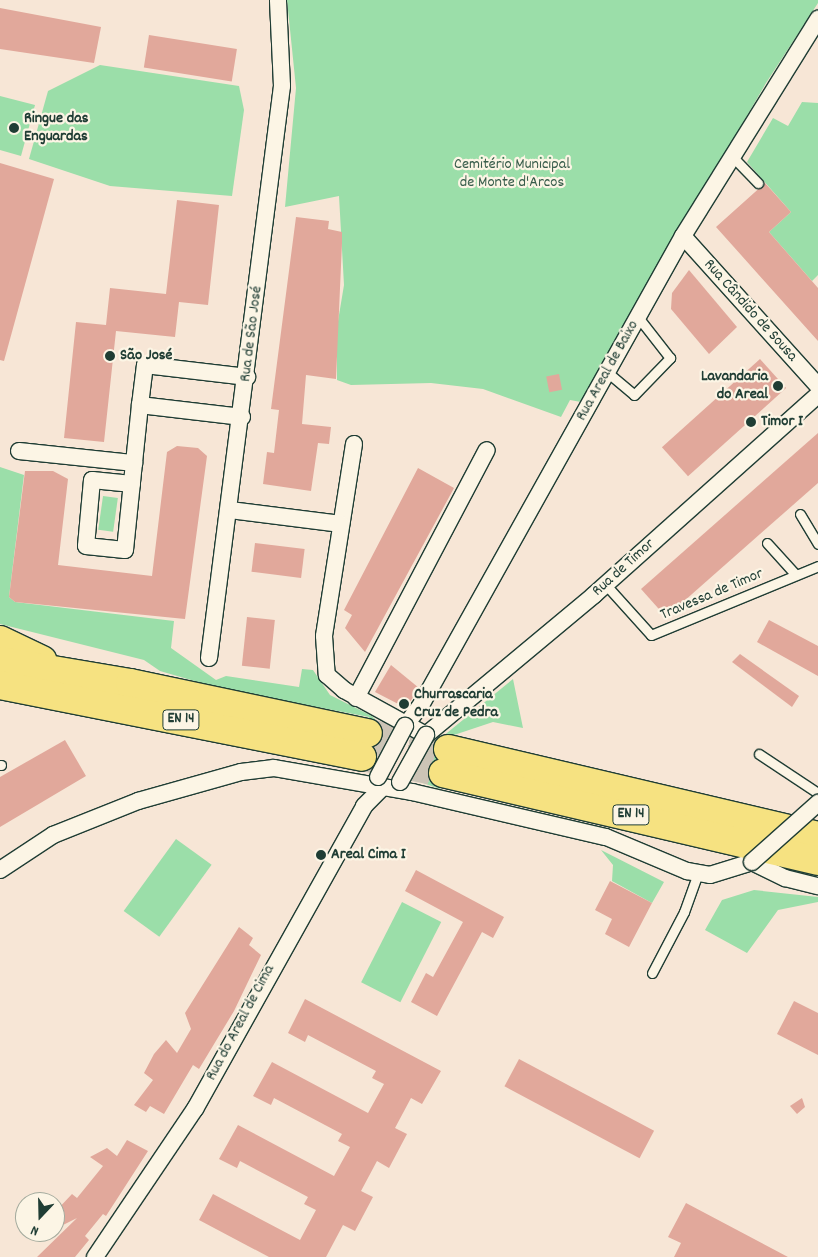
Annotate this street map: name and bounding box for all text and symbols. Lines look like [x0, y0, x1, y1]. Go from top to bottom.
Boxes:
place label: Ringue das Enguardas [24, 109, 88, 147]
marker: Ringue das Enguardas [8, 122, 20, 134]
park label: Cemitério Municipal de Monte d'Arcos [454, 155, 570, 193]
street label: Rua Cândido de Sousa [699, 256, 801, 366]
street label: Rua de São José [237, 285, 267, 383]
street label: Rua Areal de Baixo [572, 317, 644, 425]
place label: São José [120, 346, 172, 366]
marker: São José [104, 350, 116, 362]
place label: Lavandaria do Areal [701, 367, 768, 405]
marker: Lavandaria do Areal [772, 380, 784, 392]
place label: Timor I [761, 412, 803, 432]
marker: Timor I [745, 416, 757, 428]
street label: Rua de Timor [589, 535, 659, 601]
street label: Travessa de Timor [658, 565, 766, 625]
place label: Churrascaria Cruz de Pedra [414, 685, 498, 723]
marker: Churrascaria Cruz de Pedra [398, 698, 410, 710]
road number: EN 14 [162, 708, 200, 732]
road number: EN 14 [612, 802, 650, 828]
place label: Areal Cima I [331, 845, 406, 865]
marker: Areal Cima I [315, 849, 327, 861]
street label: Rua do Areal de Cima [202, 962, 280, 1084]
north arrow [15, 1192, 65, 1242]
text: N [28, 1219, 42, 1241]

